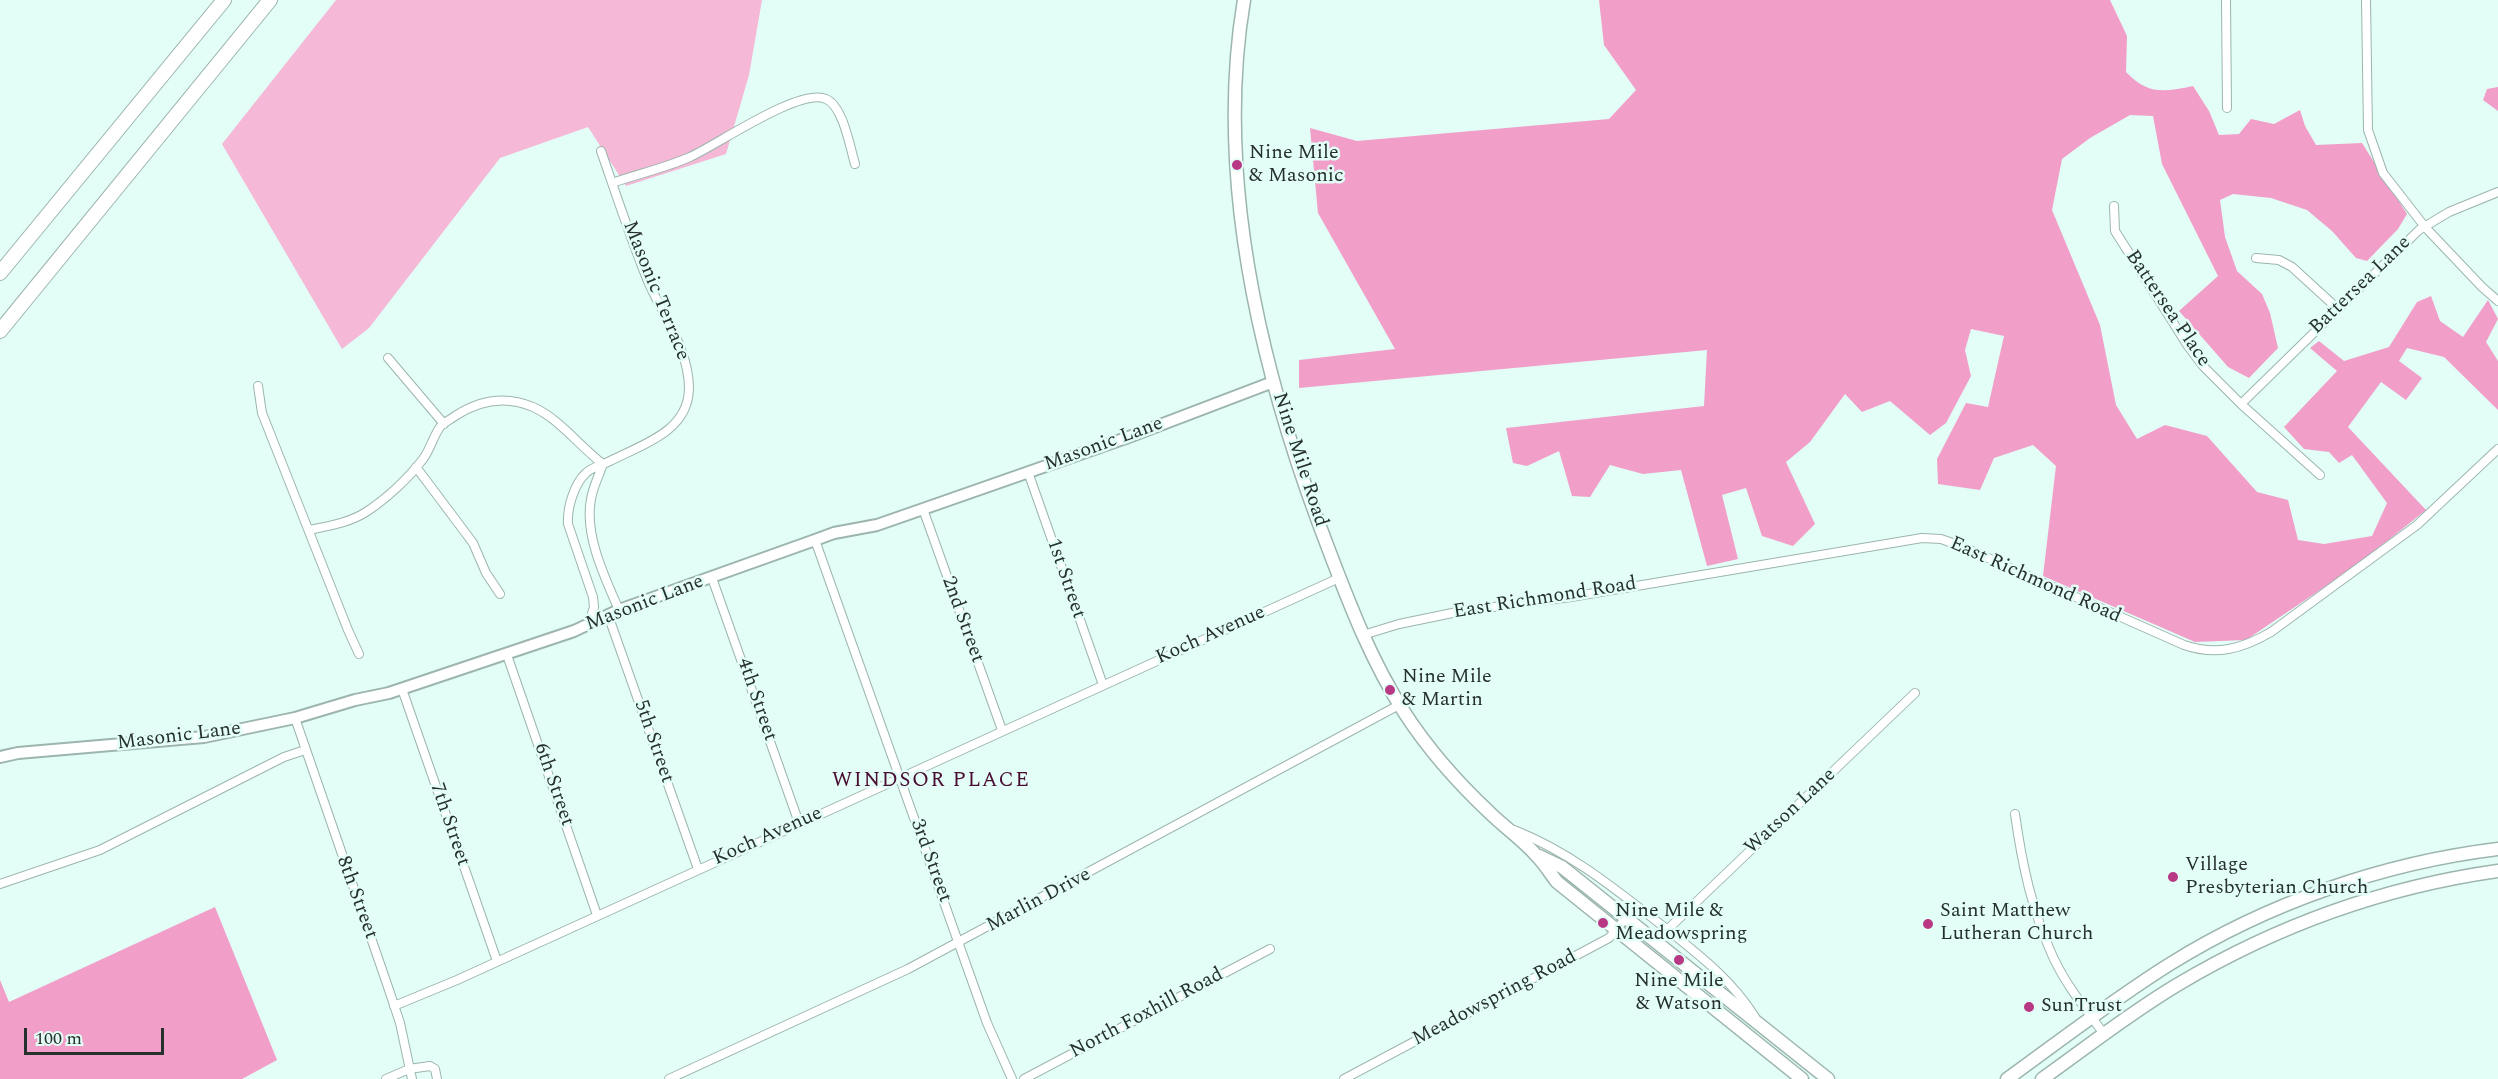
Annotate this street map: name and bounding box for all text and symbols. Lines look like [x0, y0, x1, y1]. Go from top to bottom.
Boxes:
place label: Nine Mile & Masonic [1249, 142, 1344, 189]
marker: Nine Mile & Masonic [1230, 158, 1244, 172]
street label: Masonic Terrace [616, 218, 694, 364]
street label: Battersea Lane [2305, 232, 2417, 340]
street label: Battersea Place [2119, 246, 2215, 372]
street label: Nine Mile Road [1266, 390, 1332, 530]
street label: Masonic Lane [1041, 412, 1167, 478]
street label: East Richmond Road [1946, 532, 2124, 630]
street label: 1st Street [1040, 536, 1090, 622]
street label: Masonic Lane [583, 570, 707, 638]
street label: 2nd Street [935, 573, 989, 667]
street label: East Richmond Road [1452, 573, 1638, 625]
street label: Koch Avenue [1153, 601, 1269, 671]
street label: 4th Street [731, 655, 781, 745]
place label: Nine Mile & Martin [1402, 666, 1492, 713]
marker: Nine Mile & Martin [1383, 683, 1397, 697]
street label: 5th Street [628, 697, 678, 787]
street label: Masonic Lane [116, 718, 242, 756]
street label: 6th Street [528, 740, 578, 830]
street label: Watson Lane [1740, 764, 1842, 860]
district label: WINDSOR PLACE [832, 769, 1030, 795]
street label: 7th Street [424, 780, 474, 870]
street label: Koch Avenue [710, 802, 826, 872]
street label: 3rd Street [904, 816, 956, 906]
street label: 8th Street [330, 853, 382, 943]
place label: Village Presbyterian Church [2185, 854, 2368, 901]
street label: Marlin Drive [983, 863, 1095, 939]
marker: Village Presbyterian Church [2166, 870, 2180, 884]
place label: Nine Mile & Meadowspring [1615, 900, 1747, 947]
place label: Saint Matthew Lutheran Church [1940, 900, 2093, 947]
marker: Nine Mile & Meadowspring [1596, 916, 1610, 930]
marker: Saint Matthew Lutheran Church [1921, 917, 1935, 931]
street label: Meadowspring Road [1409, 946, 1581, 1052]
marker: Nine Mile & Watson [1672, 953, 1686, 967]
street label: North Foxhill Road [1066, 963, 1228, 1065]
place label: Nine Mile & Watson [1634, 970, 1724, 1017]
place label: SunTrust [2041, 995, 2122, 1019]
marker: SunTrust [2022, 1000, 2036, 1014]
scale bar [27, 1016, 166, 1054]
text: 100 m [35, 1025, 82, 1052]

